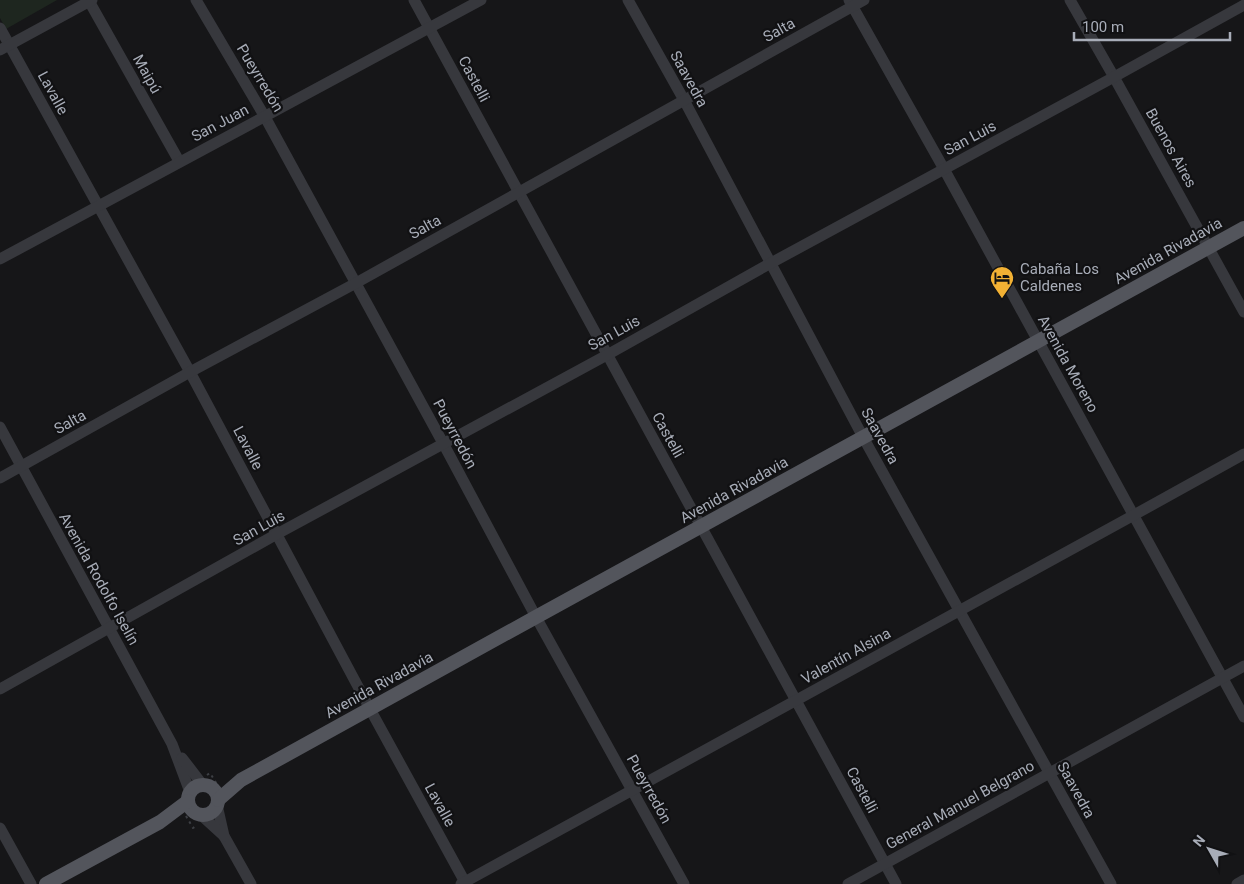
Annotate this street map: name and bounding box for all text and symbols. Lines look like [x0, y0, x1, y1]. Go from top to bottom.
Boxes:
scale bar [1074, 10, 1230, 42]
street label: Salta [760, 14, 798, 46]
text: 100 m [1082, 18, 1124, 36]
street label: Pueyrredón [233, 41, 287, 115]
street label: Saavedra [666, 48, 712, 110]
street label: Maipú [129, 51, 165, 97]
street label: Castelli [454, 53, 494, 105]
street label: Lavalle [34, 68, 72, 118]
street label: San Juan [188, 100, 252, 146]
street label: Buenos Aires [1142, 105, 1200, 191]
street label: San Luis [941, 117, 999, 159]
street label: Salta [406, 211, 444, 243]
street label: Avenida Rivadavia [1111, 214, 1225, 288]
place label: Cabaña Los Caldenes [1020, 260, 1099, 295]
hotel icon: Cabaña Los Caldenes [989, 265, 1015, 299]
street label: San Luis [585, 311, 643, 355]
street label: Avenida Moreno [1034, 312, 1102, 416]
street label: Pueyrredón [429, 396, 481, 472]
street label: Saavedra [857, 405, 903, 467]
street label: Salta [51, 406, 89, 438]
street label: Castelli [648, 409, 688, 461]
street label: Lavalle [229, 423, 267, 473]
street label: Avenida Rivadavia [677, 453, 791, 527]
street label: San Luis [230, 506, 288, 550]
street label: Avenida Rodolfo Iselín [55, 510, 143, 648]
street label: Valentín Alsina [798, 624, 894, 688]
street label: Avenida Rivadavia [322, 648, 436, 722]
street label: Pueyrredón [623, 751, 675, 827]
street label: General Manuel Belgrano [883, 757, 1037, 853]
street label: Saavedra [1053, 759, 1099, 821]
street label: Castelli [842, 764, 882, 816]
street label: Lavalle [421, 780, 459, 830]
north arrow [1184, 824, 1234, 874]
text: N [1190, 832, 1208, 850]

